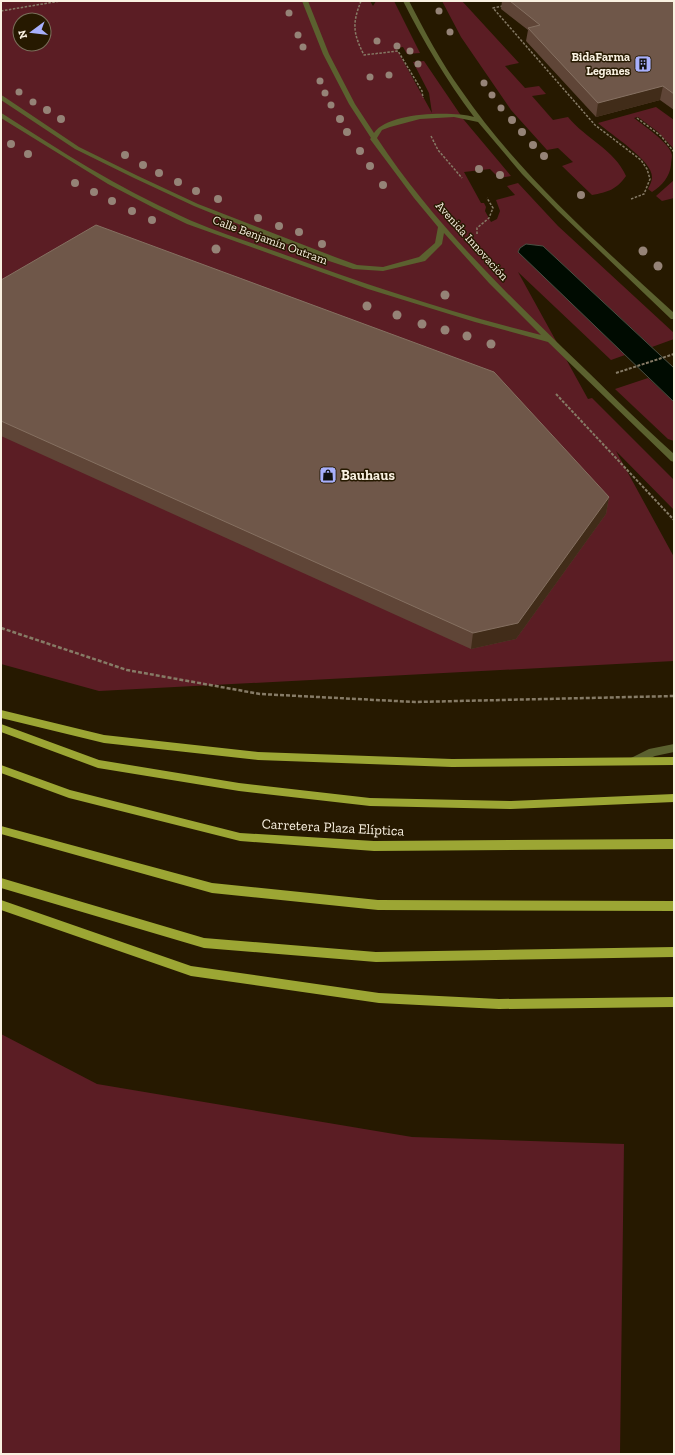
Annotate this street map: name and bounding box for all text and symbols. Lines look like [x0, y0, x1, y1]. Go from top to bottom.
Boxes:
north arrow [12, 12, 52, 52]
text: N [15, 28, 30, 40]
place label: BidaFarma Leganes [571, 50, 630, 78]
building icon: BidaFarma Leganes [633, 54, 653, 74]
street label: Avenida Innovación [433, 199, 511, 283]
street label: Calle Benjamín Outram [210, 213, 330, 268]
shop icon: Bauhaus [318, 465, 338, 485]
place label: Bauhaus [341, 467, 395, 484]
street label: Carretera Plaza Elíptica [261, 815, 405, 840]

